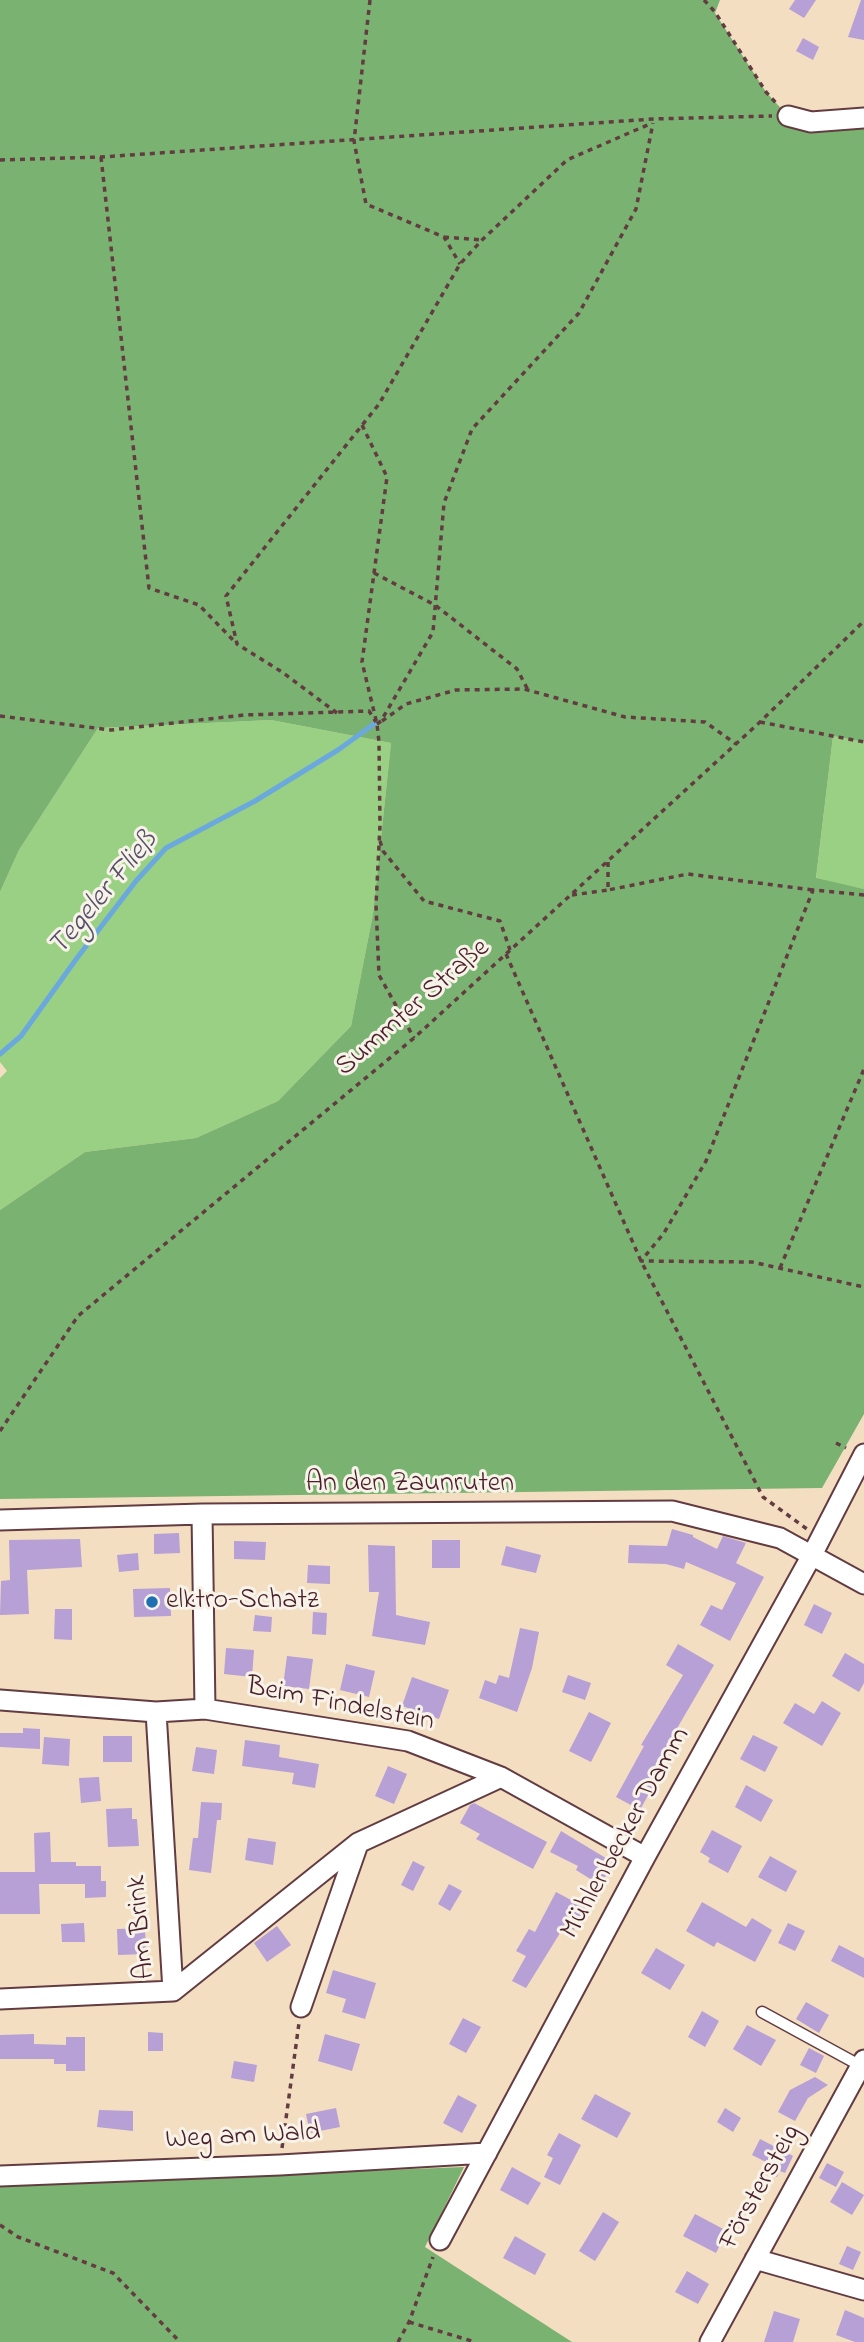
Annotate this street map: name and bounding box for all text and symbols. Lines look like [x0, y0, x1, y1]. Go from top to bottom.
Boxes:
water label: Tegeler Fließ [42, 825, 168, 965]
street label: Summter Straße [330, 933, 498, 1085]
street label: An den Zaunruten [306, 1468, 514, 1502]
place label: elktro-Schatz [166, 1585, 319, 1619]
marker: elktro-Schatz [144, 1594, 160, 1610]
street label: Beim Findelstein [243, 1671, 437, 1741]
street label: Mühlenbecker Damm [555, 1722, 699, 1946]
street label: Am Brink [122, 1873, 164, 1981]
street label: Weg am Wald [165, 2117, 321, 2159]
street label: Förstersteig [714, 2120, 810, 2256]

